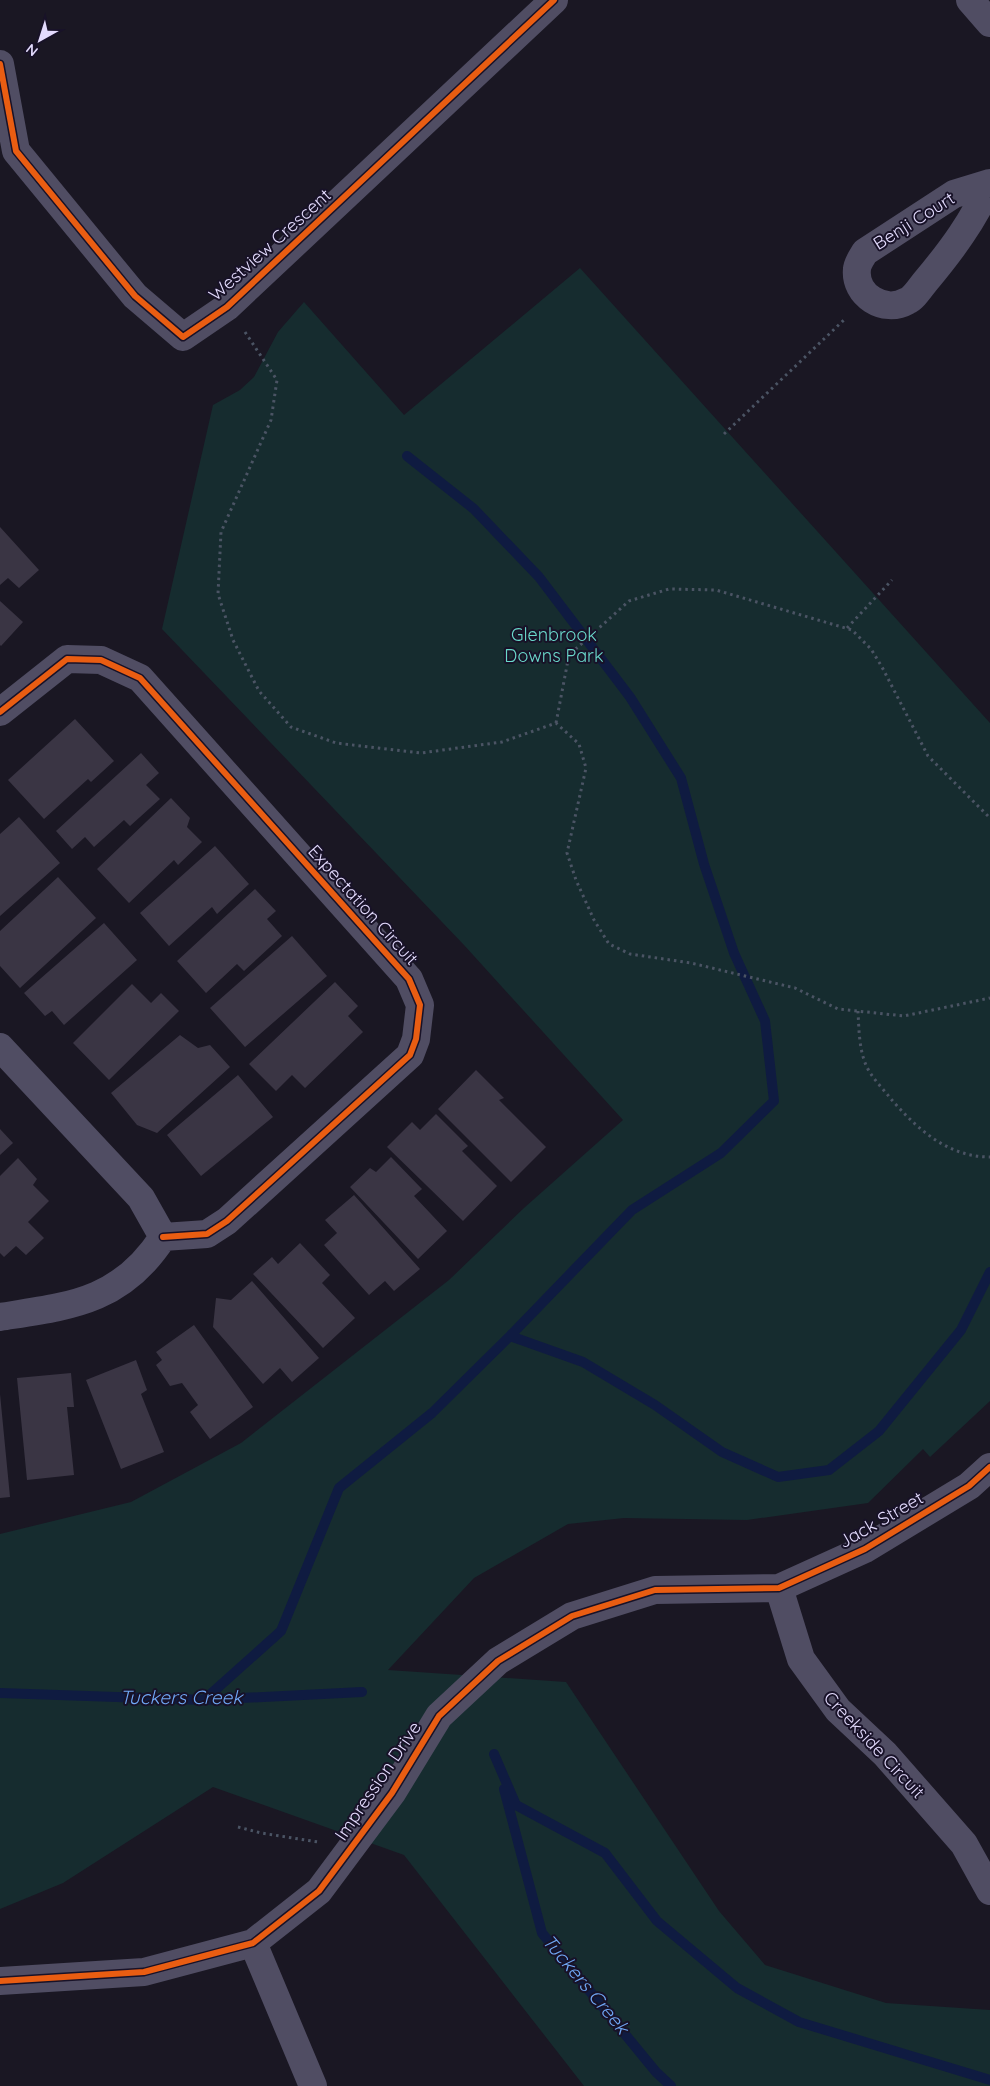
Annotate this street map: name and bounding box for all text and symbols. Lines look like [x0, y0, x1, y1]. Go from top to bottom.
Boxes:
north arrow [15, 15, 65, 65]
text: N [22, 40, 41, 60]
street label: Westview Crescent [204, 184, 336, 306]
street label: Benji Court [869, 186, 959, 255]
park label: Glenbrook Downs Park [504, 623, 604, 667]
street label: Expectation Circuit [303, 840, 423, 970]
street label: Jack Street [834, 1486, 927, 1553]
water label: Tuckers Creek [120, 1685, 244, 1709]
street label: Creekside Circuit [819, 1686, 930, 1803]
street label: Impression Drive [329, 1717, 426, 1845]
water label: Tuckers Creek [537, 1929, 636, 2040]

